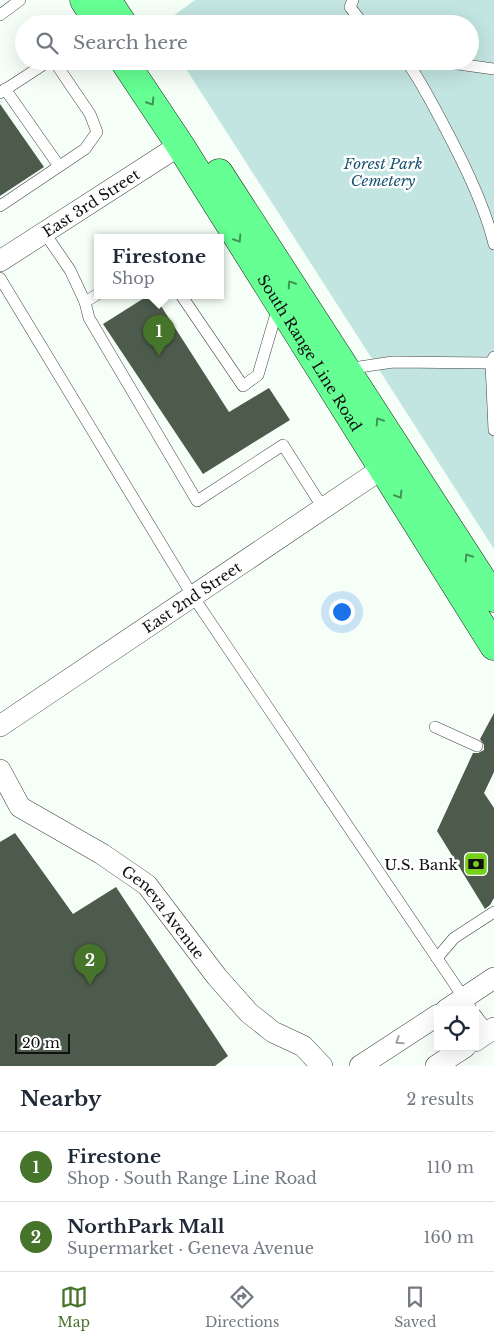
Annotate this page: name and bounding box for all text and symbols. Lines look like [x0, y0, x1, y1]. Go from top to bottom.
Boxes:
search box [15, 15, 479, 70]
icon: search [33, 29, 61, 57]
text: Search here [73, 31, 188, 54]
one-way arrow [145, 96, 154, 106]
park label: Forest Park Cemetery [343, 154, 422, 190]
street label: East 3rd Street [39, 164, 143, 241]
popup [94, 234, 224, 299]
one-way arrow [232, 234, 242, 243]
text: Firestone [112, 245, 206, 268]
text: Shop [112, 268, 155, 288]
street label: South Range Line Road [254, 271, 366, 435]
one-way arrow [288, 280, 297, 290]
pin: 1 [143, 315, 175, 356]
one-way arrow [376, 417, 386, 426]
one-way arrow [393, 490, 403, 499]
one-way arrow [464, 553, 474, 562]
street label: East 2nd Street [138, 557, 245, 637]
your location [329, 599, 355, 625]
bank icon: U.S. Bank [463, 851, 489, 877]
place label: U.S. Bank [384, 855, 459, 874]
street label: Geneva Avenue [118, 861, 209, 962]
pin: 2 [74, 944, 106, 985]
map controls [434, 1006, 479, 1051]
button: locate [434, 1006, 479, 1051]
scale bar [15, 1031, 70, 1054]
text: 20 m [22, 1034, 60, 1052]
one-way arrow [395, 1034, 404, 1044]
text: Nearby [20, 1086, 101, 1112]
text: 2 results [406, 1089, 474, 1109]
text: Firestone [67, 1145, 161, 1168]
text: 1 [33, 1157, 39, 1177]
text: 110 m [427, 1157, 474, 1177]
text: Shop · South Range Line Road [67, 1168, 317, 1188]
text: NorthPark Mall [67, 1215, 225, 1238]
text: 2 [31, 1227, 41, 1247]
text: 160 m [423, 1227, 474, 1247]
text: Supermarket · Geneva Avenue [67, 1238, 314, 1258]
tab: Map [57, 1283, 90, 1331]
tab: Directions [205, 1283, 279, 1331]
tab: Saved [394, 1283, 437, 1331]

